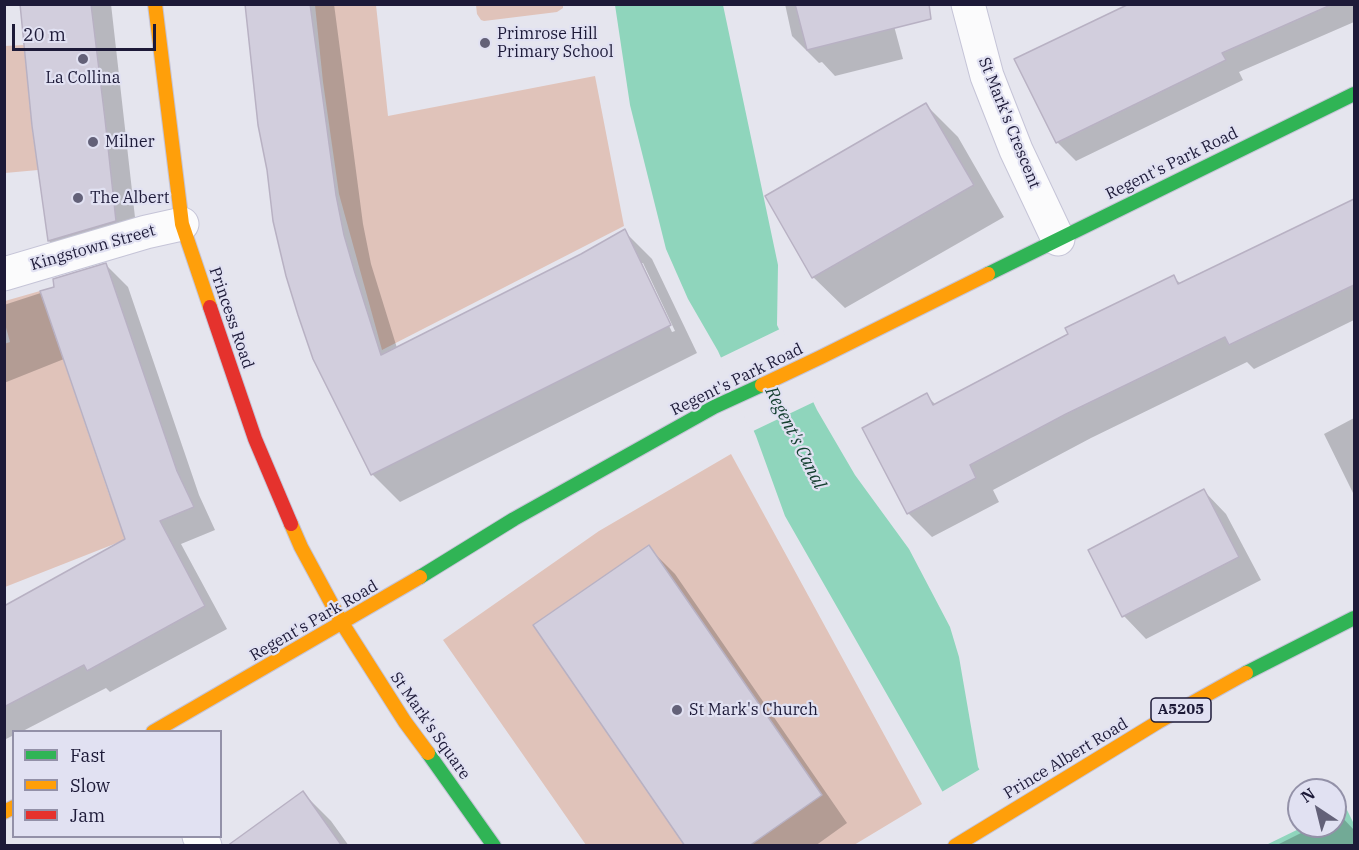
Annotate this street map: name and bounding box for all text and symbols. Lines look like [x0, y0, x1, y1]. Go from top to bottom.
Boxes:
scale bar [15, 12, 159, 50]
text: 20 m [23, 23, 66, 46]
place label: Primrose Hill Primary School [497, 24, 613, 62]
marker: Primrose Hill Primary School [478, 36, 492, 50]
marker: La Collina [76, 52, 90, 66]
street label: St Mark's Crescent [974, 55, 1044, 191]
place label: La Collina [46, 68, 120, 88]
street label: Regent's Park Road [1103, 124, 1241, 204]
place label: Milner [105, 132, 155, 152]
marker: Milner [86, 135, 100, 149]
place label: The Albert [90, 188, 170, 208]
marker: The Albert [71, 191, 85, 205]
street label: Kingstown Street [28, 221, 158, 275]
street label: Princess Road [205, 265, 257, 371]
street label: Regent's Park Road [668, 340, 806, 420]
water label: Regent's Canal [760, 383, 830, 493]
street label: Regent's Park Road [247, 577, 381, 665]
street label: St Mark's Square [386, 669, 474, 783]
road number: A5205 [1151, 698, 1211, 722]
place label: St Mark's Church [689, 700, 818, 720]
marker: St Mark's Church [670, 703, 684, 717]
street label: Prince Albert Road [1001, 714, 1131, 804]
legend [12, 730, 222, 838]
text: Fast [70, 744, 105, 767]
text: Slow [70, 774, 110, 797]
north arrow [1287, 778, 1347, 838]
text: N [1297, 783, 1319, 807]
text: Jam [70, 804, 105, 827]

